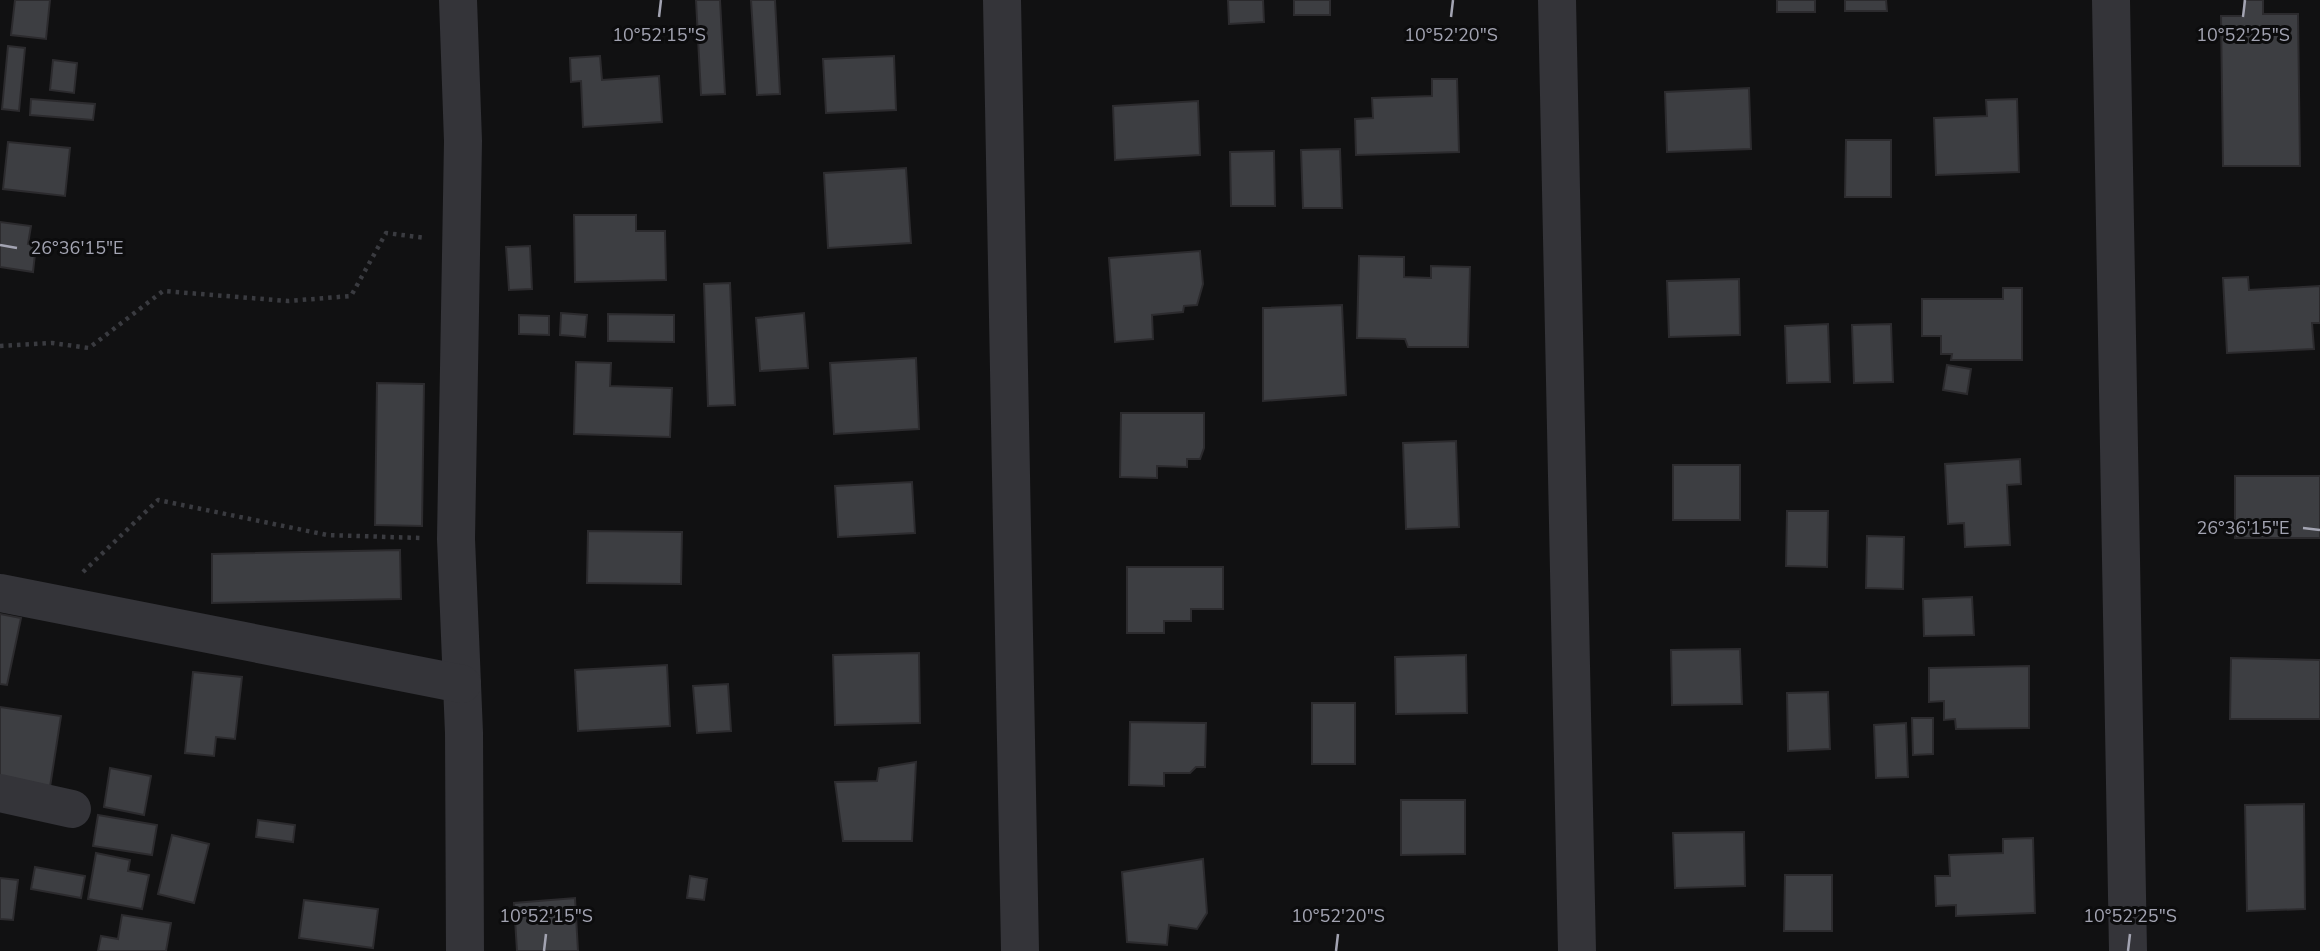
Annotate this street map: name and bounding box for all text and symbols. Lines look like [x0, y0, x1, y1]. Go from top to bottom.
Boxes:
text: 10°52'15"S [612, 23, 706, 47]
text: 10°52'20"S [1404, 23, 1498, 47]
text: 10°52'25"S [2196, 23, 2290, 47]
text: 26°36'15"E [31, 236, 124, 260]
text: 26°36'15"E [2197, 516, 2290, 540]
text: 10°52'15"S [499, 904, 593, 928]
text: 10°52'20"S [1291, 904, 1385, 928]
text: 10°52'25"S [2083, 904, 2177, 928]

